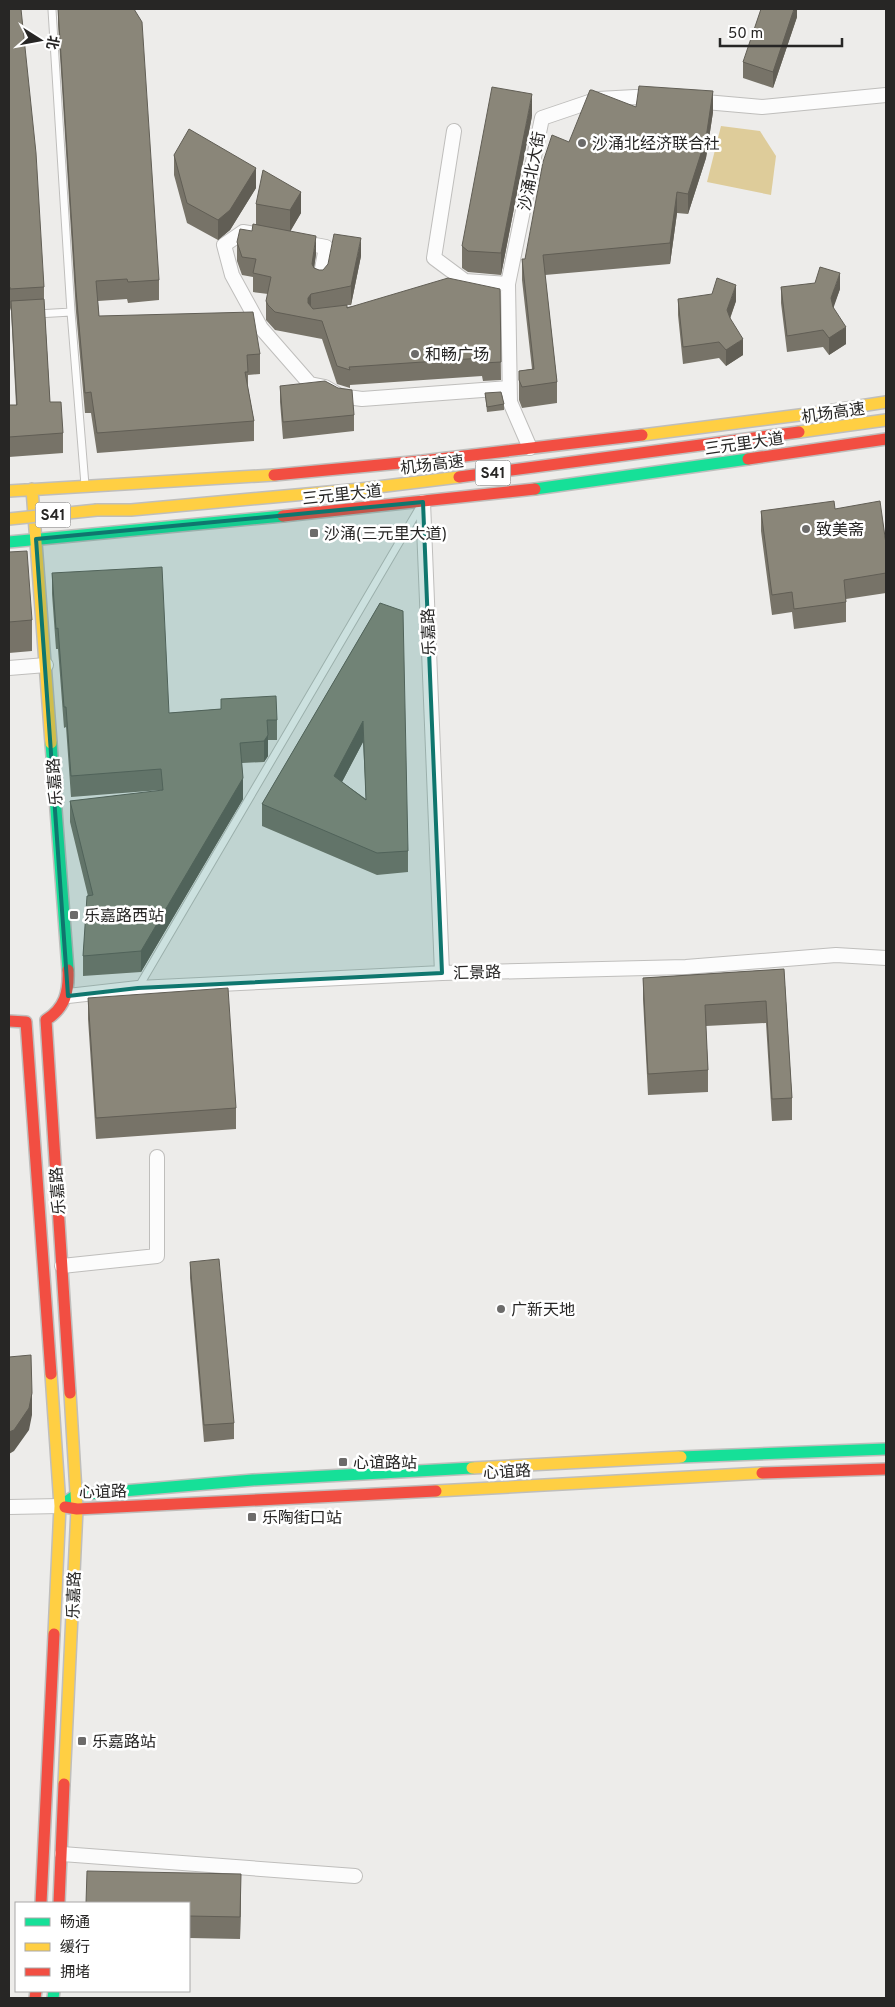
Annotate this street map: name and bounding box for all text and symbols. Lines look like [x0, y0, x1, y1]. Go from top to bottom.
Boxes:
north arrow [15, 15, 65, 65]
scale bar [720, 15, 842, 47]
text: 50 m [728, 25, 763, 44]
text: 北 [42, 34, 61, 51]
street label: 沙涌北大街 [516, 130, 550, 213]
place label: 沙涌北经济联合社 [592, 135, 720, 155]
marker: 沙涌北经济联合社 [576, 137, 588, 149]
place label: 和畅广场 [425, 346, 489, 366]
marker: 和畅广场 [409, 348, 421, 360]
street label: 机场高速 [800, 400, 866, 428]
street label: 三元里大道 [703, 430, 785, 460]
street label: 机场高速 [399, 452, 465, 480]
road number: S41 [476, 460, 510, 486]
street label: 三元里大道 [301, 482, 383, 510]
road number: S41 [36, 502, 70, 528]
place label: 致美斋 [816, 520, 864, 541]
marker: 致美斋 [800, 523, 812, 535]
place label: 沙涌(三元里大道) [324, 525, 447, 545]
marker: 沙涌(三元里大道) [308, 527, 320, 539]
street label: 乐嘉路 [419, 608, 441, 656]
street label: 乐嘉路 [44, 757, 68, 807]
place label: 乐嘉路西站 [84, 907, 164, 927]
marker: 乐嘉路西站 [68, 909, 80, 921]
street label: 汇景路 [453, 963, 501, 985]
street label: 乐嘉路 [47, 1166, 71, 1216]
place label: 广新天地 [511, 1301, 575, 1321]
marker: 广新天地 [495, 1303, 507, 1315]
place label: 心谊路站 [353, 1454, 417, 1474]
marker: 心谊路站 [337, 1456, 349, 1468]
street label: 心谊路 [483, 1462, 532, 1484]
street label: 心谊路 [79, 1483, 127, 1503]
place label: 乐陶街口站 [262, 1509, 342, 1529]
marker: 乐陶街口站 [246, 1511, 258, 1523]
street label: 乐嘉路 [64, 1571, 86, 1619]
place label: 乐嘉路站 [92, 1733, 156, 1753]
marker: 乐嘉路站 [76, 1735, 88, 1747]
legend [15, 1902, 190, 1992]
text: 畅通 [60, 1914, 90, 1933]
text: 缓行 [60, 1939, 90, 1958]
text: 拥堵 [60, 1964, 90, 1983]

